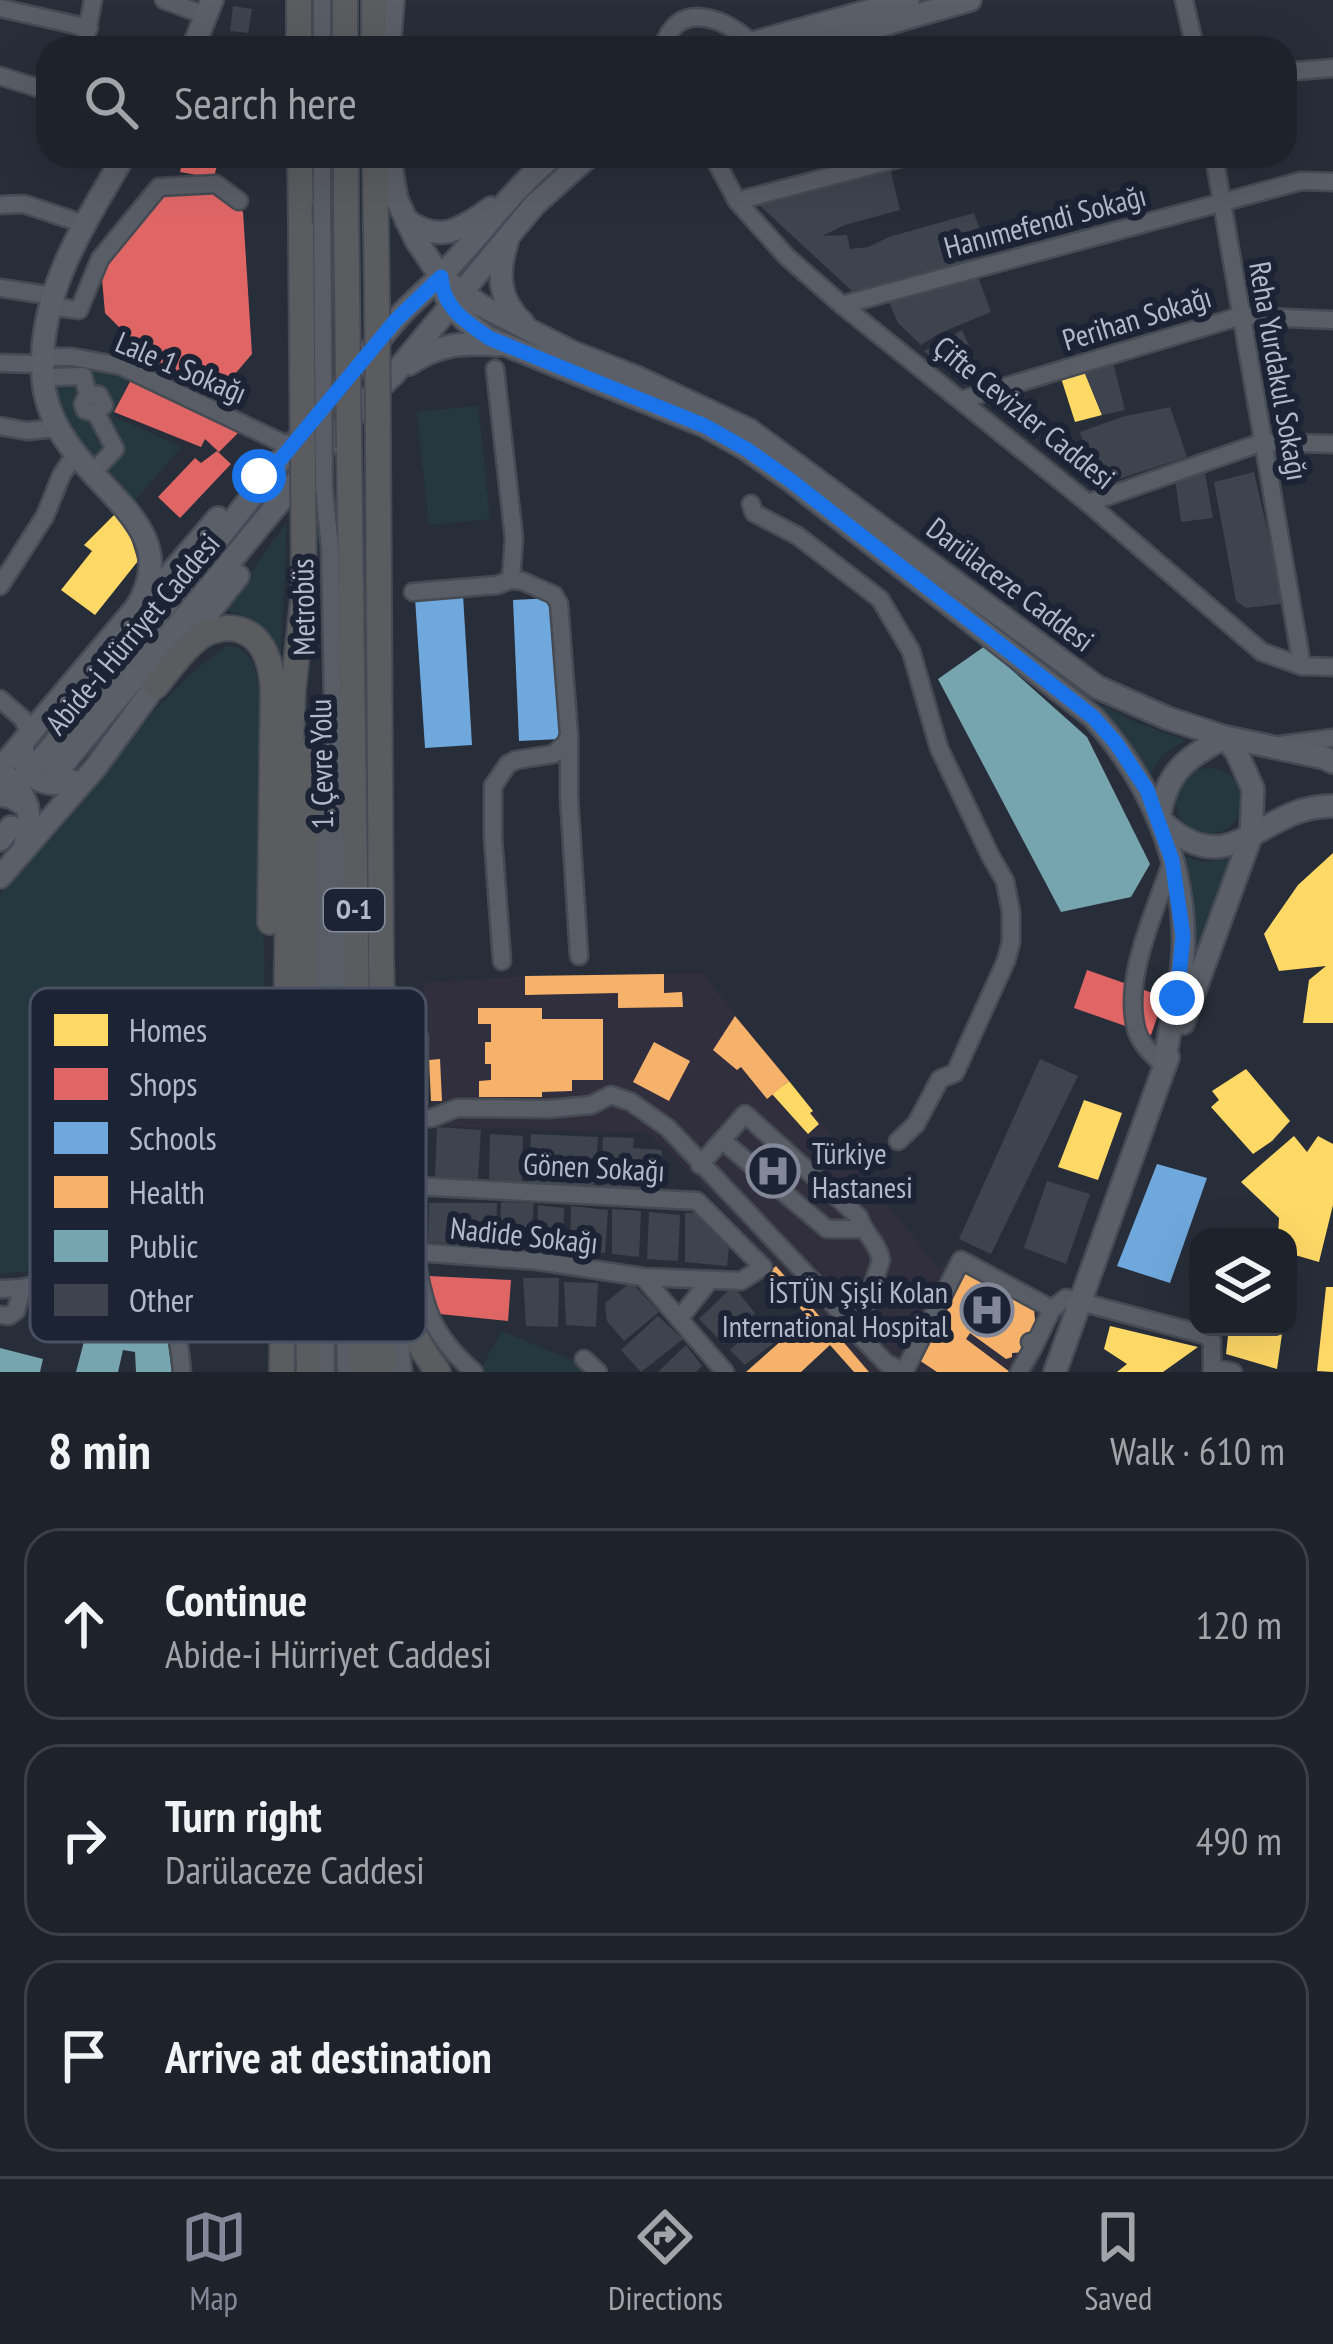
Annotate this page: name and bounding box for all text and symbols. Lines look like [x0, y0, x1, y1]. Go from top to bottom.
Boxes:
search box [36, 36, 1297, 168]
icon: search [78, 69, 144, 135]
text: Search here [174, 73, 357, 131]
street label: Hanımefendi Sokağı [939, 175, 1150, 266]
street label: Reha Yurdakul Sokağı [1241, 258, 1318, 483]
street label: Perihan Sokağı [1058, 276, 1216, 359]
street label: Lale 1 Sokağı [110, 322, 253, 412]
street label: Çifte Cevizler Caddesi [926, 327, 1124, 497]
route start [232, 449, 286, 503]
street label: Darülaceze Caddesi [919, 508, 1102, 660]
street label: Abide-i Hürriyet Caddesi [36, 524, 228, 742]
street label: Metrobüs [282, 558, 323, 656]
street label: 1. Çevre Yolu [300, 699, 341, 830]
road number: O-1 [324, 889, 384, 931]
route end [1150, 971, 1204, 1025]
legend [30, 988, 426, 1342]
text: Homes [129, 1008, 207, 1051]
text: Shops [129, 1062, 197, 1105]
text: Schools [129, 1116, 217, 1159]
place label: Türkiye Hastanesi [812, 1133, 913, 1206]
street label: Gönen Sokağı [522, 1143, 666, 1190]
hospital icon: Türkiye Hastanesi [745, 1143, 801, 1199]
text: Health [129, 1170, 205, 1213]
street label: Nadide Sokağı [448, 1207, 600, 1262]
text: Public [129, 1224, 198, 1267]
map controls [1189, 1228, 1297, 1336]
button: layers [1189, 1228, 1297, 1336]
place label: İSTÜN Şişli Kolan International Hospital [722, 1272, 948, 1345]
text: Other [129, 1278, 193, 1321]
hospital icon: İSTÜN Şişli Kolan International Hospital [959, 1282, 1015, 1338]
text: 8 min [48, 1417, 151, 1483]
text: Walk · 610 m [1110, 1425, 1285, 1476]
text: Continue [165, 1570, 307, 1628]
icon: ahead [51, 1591, 117, 1657]
text: 120 m [1196, 1599, 1282, 1650]
text: Abide-i Hürriyet Caddesi [165, 1628, 492, 1679]
text: Turn right [165, 1786, 322, 1844]
icon: right [51, 1807, 117, 1873]
text: 490 m [1196, 1815, 1282, 1866]
text: Darülaceze Caddesi [165, 1844, 425, 1895]
icon: arrive [51, 2023, 117, 2089]
text: Arrive at destination [165, 2027, 492, 2085]
tab: Map [181, 2204, 247, 2319]
tab: Directions [608, 2204, 723, 2319]
tab: Saved [1084, 2204, 1152, 2319]

